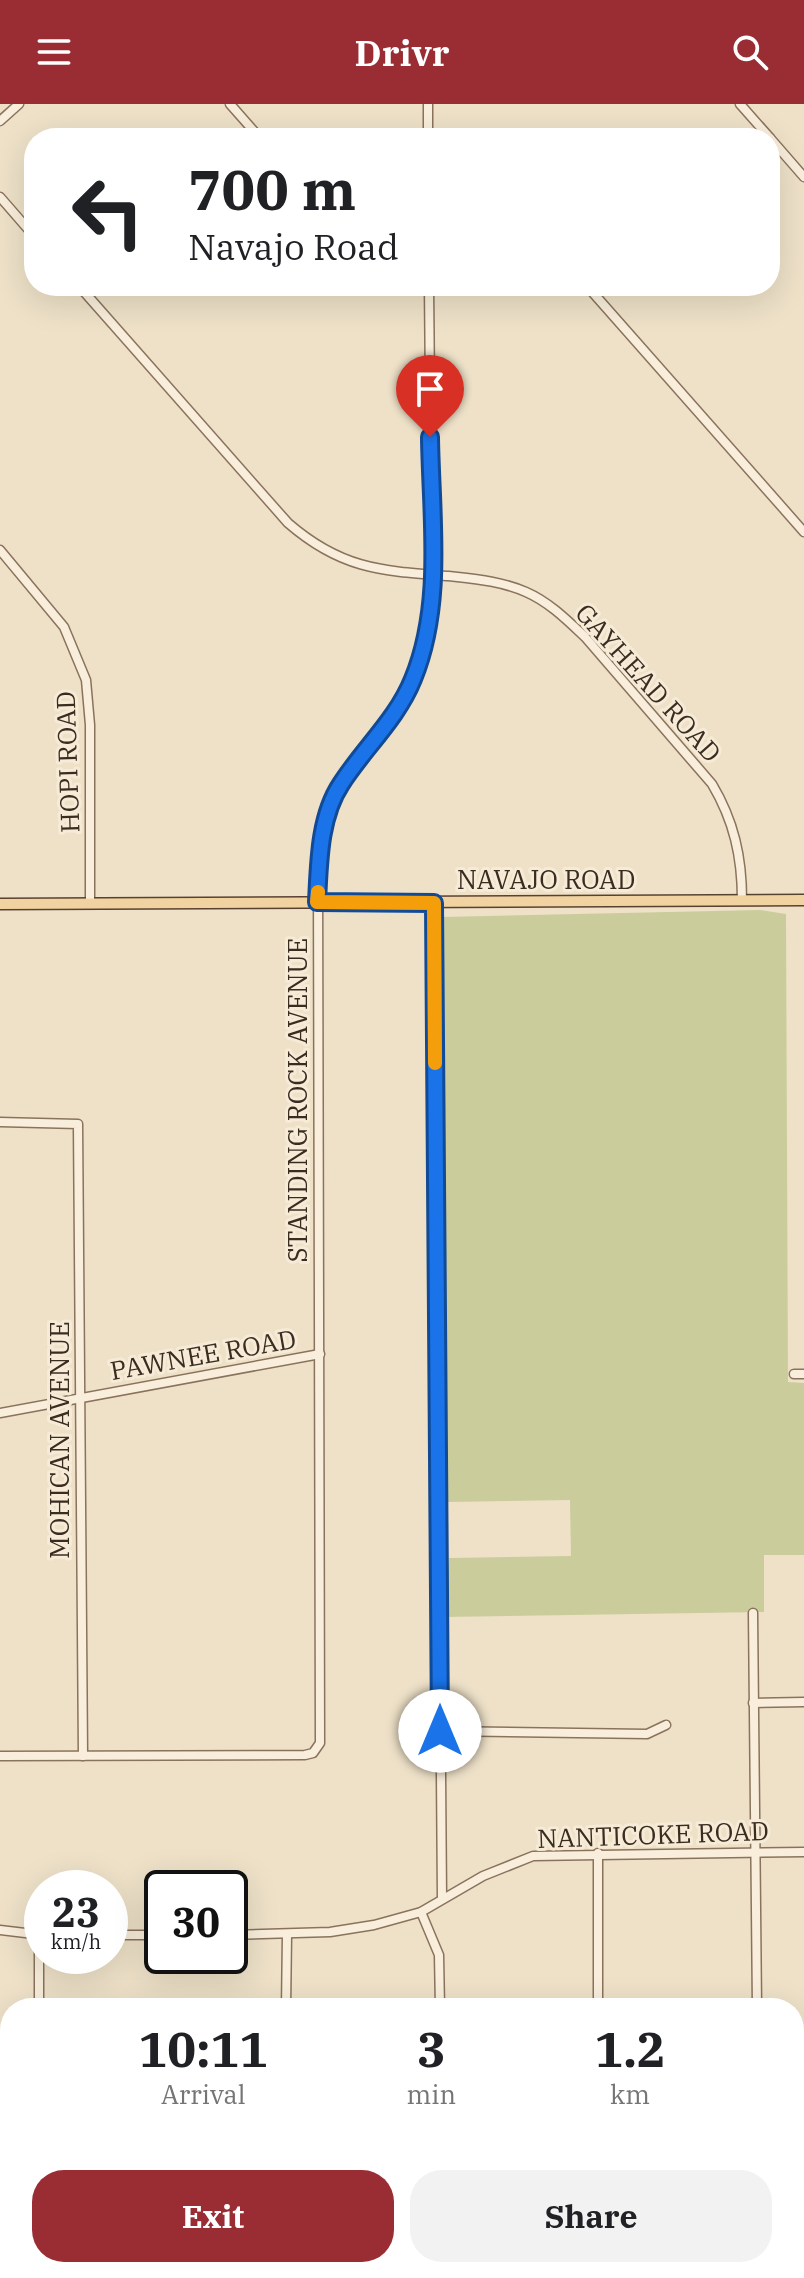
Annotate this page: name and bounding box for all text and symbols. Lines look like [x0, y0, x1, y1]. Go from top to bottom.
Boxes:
text: Drivr [354, 29, 450, 76]
icon: menu [32, 30, 76, 74]
icon: search [728, 30, 772, 74]
text: 700 m [188, 153, 356, 225]
icon: left [56, 160, 160, 264]
text: Navajo Road [188, 223, 399, 270]
pin [396, 355, 464, 437]
icon: arrive [408, 367, 452, 411]
street label: GAYHEAD ROAD [568, 596, 729, 769]
street label: HOPI ROAD [48, 691, 86, 833]
street label: NAVAJO ROAD [457, 862, 635, 896]
street label: STANDING ROCK AVENUE [280, 938, 314, 1262]
street label: MOHICAN AVENUE [42, 1321, 76, 1559]
street label: PAWNEE ROAD [107, 1321, 298, 1387]
position arrow [398, 1689, 482, 1773]
street label: NANTICOKE ROAD [537, 1813, 769, 1855]
speed limit sign: 30 [144, 1870, 248, 1974]
text: 23 [52, 1886, 100, 1938]
text: km/h [51, 1928, 101, 1955]
text: 10:11 [138, 2018, 268, 2080]
text: 3 [417, 2018, 446, 2080]
text: 1.2 [594, 2018, 666, 2080]
text: Arrival [161, 2077, 246, 2111]
text: min [407, 2077, 456, 2111]
text: km [610, 2077, 650, 2111]
button: Exit [32, 2170, 394, 2262]
button: Share [410, 2170, 772, 2262]

